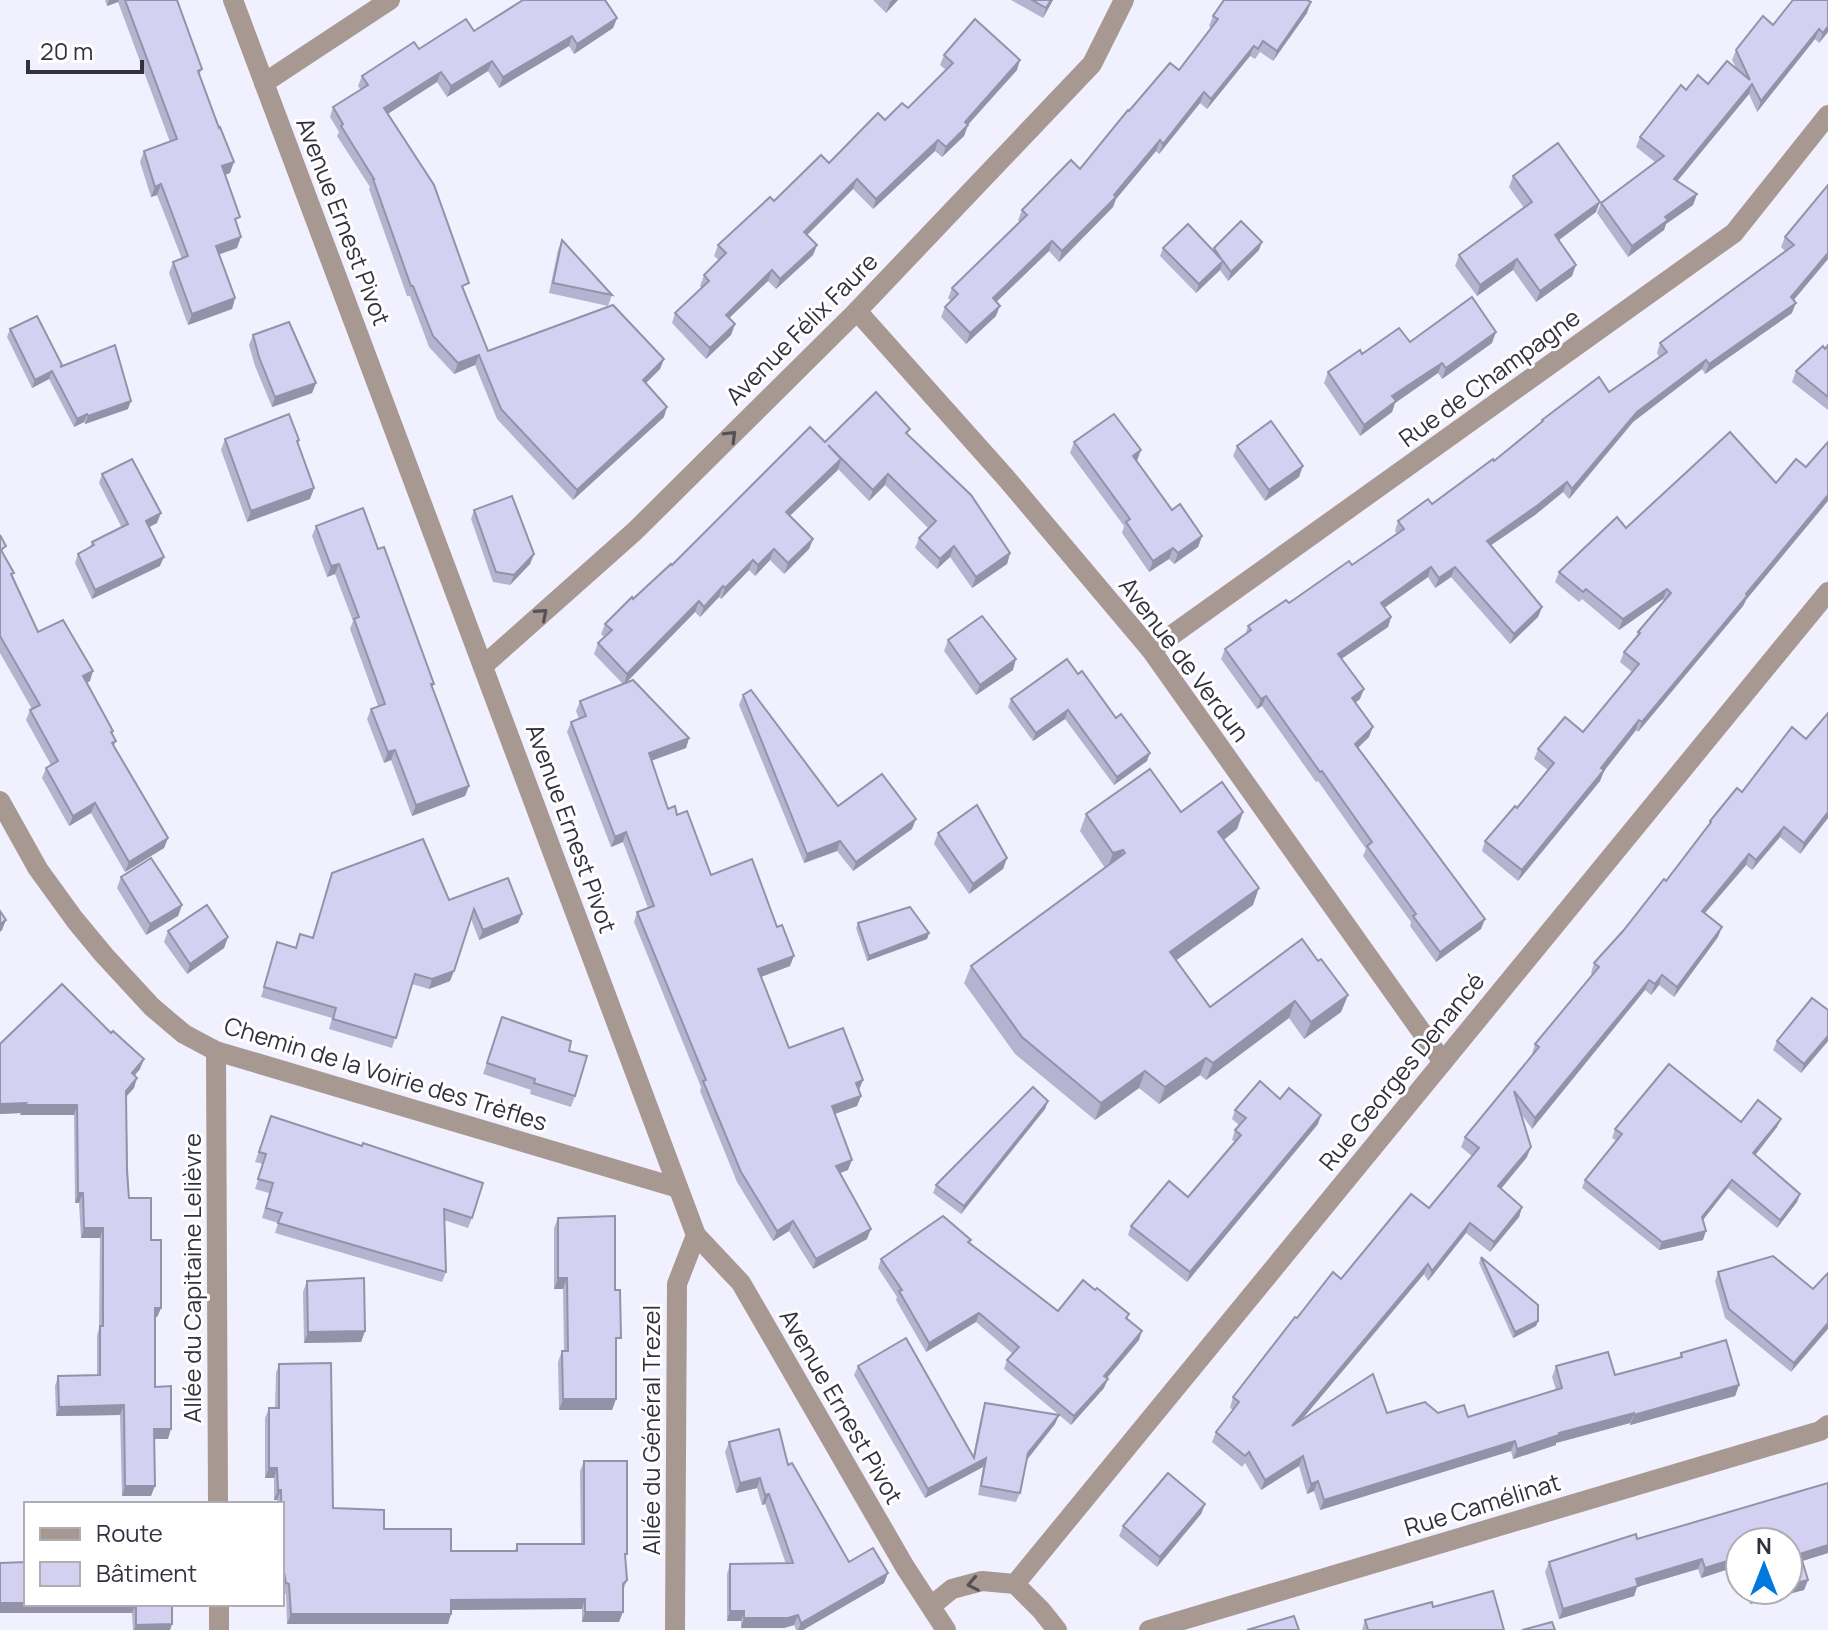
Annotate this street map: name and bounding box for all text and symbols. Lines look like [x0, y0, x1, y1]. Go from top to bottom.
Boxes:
scale bar [28, 24, 142, 74]
text: 20 m [40, 34, 93, 67]
street label: Avenue Ernest Pivot [289, 112, 399, 330]
street label: Avenue Félix Faure [718, 245, 884, 411]
street label: Rue de Champagne [1392, 300, 1586, 454]
one-way arrow [722, 431, 736, 445]
street label: Avenue de Verdun [1112, 570, 1258, 748]
one-way arrow [532, 609, 547, 624]
street label: Avenue Ernest Pivot [519, 719, 625, 937]
street label: Rue Georges Denancé [1311, 965, 1491, 1177]
street label: Chemin de la Voirie des Trèfles [221, 1008, 551, 1138]
street label: Allée du Capitaine Lelièvre [175, 1133, 208, 1423]
street label: Avenue Ernest Pivot [773, 1302, 911, 1510]
street label: Allée du Général Trezel [634, 1305, 667, 1555]
street label: Rue Camélinat [1400, 1465, 1564, 1543]
legend [24, 1502, 284, 1606]
text: Route [96, 1516, 163, 1549]
north arrow [1724, 1526, 1804, 1606]
text: N [1756, 1531, 1772, 1561]
text: Bâtiment [96, 1556, 197, 1589]
one-way arrow [966, 1575, 980, 1592]

